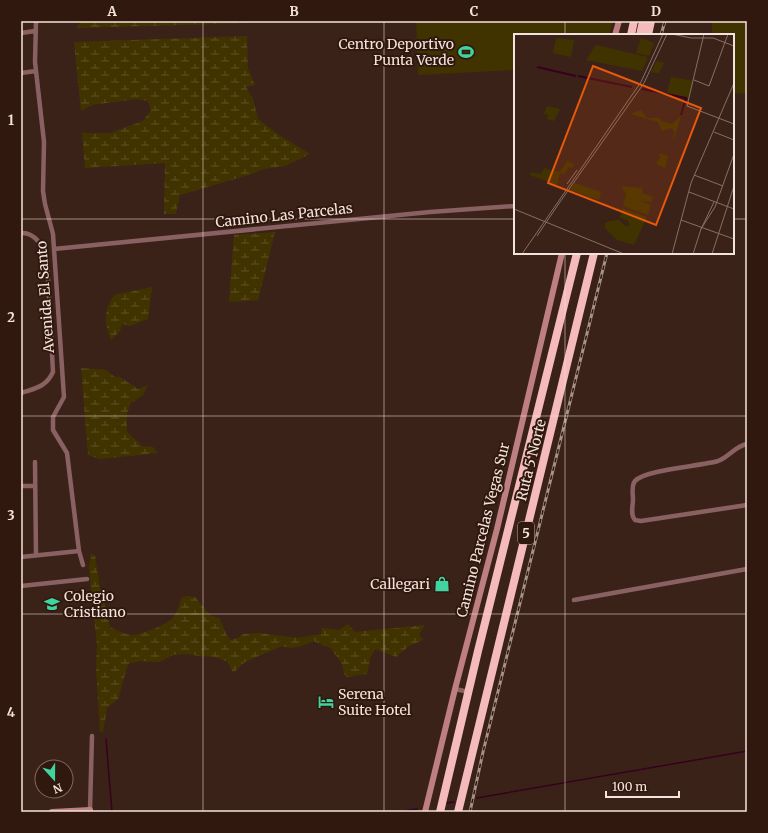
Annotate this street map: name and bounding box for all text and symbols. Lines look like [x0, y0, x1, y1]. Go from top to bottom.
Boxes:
text: A [106, 3, 117, 20]
text: B [289, 3, 299, 20]
text: C [470, 3, 479, 20]
text: D [651, 3, 661, 20]
inset map [514, 34, 734, 254]
place label: Centro Deportivo Punta Verde [338, 35, 454, 69]
sports icon: Centro Deportivo Punta Verde [457, 43, 475, 61]
text: 1 [8, 112, 14, 129]
street label: Camino Las Parcelas [214, 199, 354, 231]
street label: Avenida El Santo [32, 240, 58, 355]
text: 2 [7, 309, 15, 326]
street label: Ruta 5 Norte [512, 417, 550, 503]
street label: Camino Parcelas Vegas Sur [453, 441, 513, 619]
text: 3 [7, 507, 15, 524]
road number: 5 [518, 522, 534, 544]
place label: Callegari [370, 575, 430, 593]
shop icon: Callegari [433, 575, 451, 593]
place label: Colegio Cristiano [64, 587, 126, 621]
school or university icon: Colegio Cristiano [43, 595, 61, 613]
place label: Serena Suite Hotel [338, 685, 412, 719]
hotel icon: Serena Suite Hotel [317, 693, 335, 711]
text: 4 [7, 704, 16, 721]
north arrow [34, 759, 74, 799]
scale bar [606, 773, 679, 799]
text: 100 m [612, 779, 647, 794]
text: N [51, 780, 64, 797]

